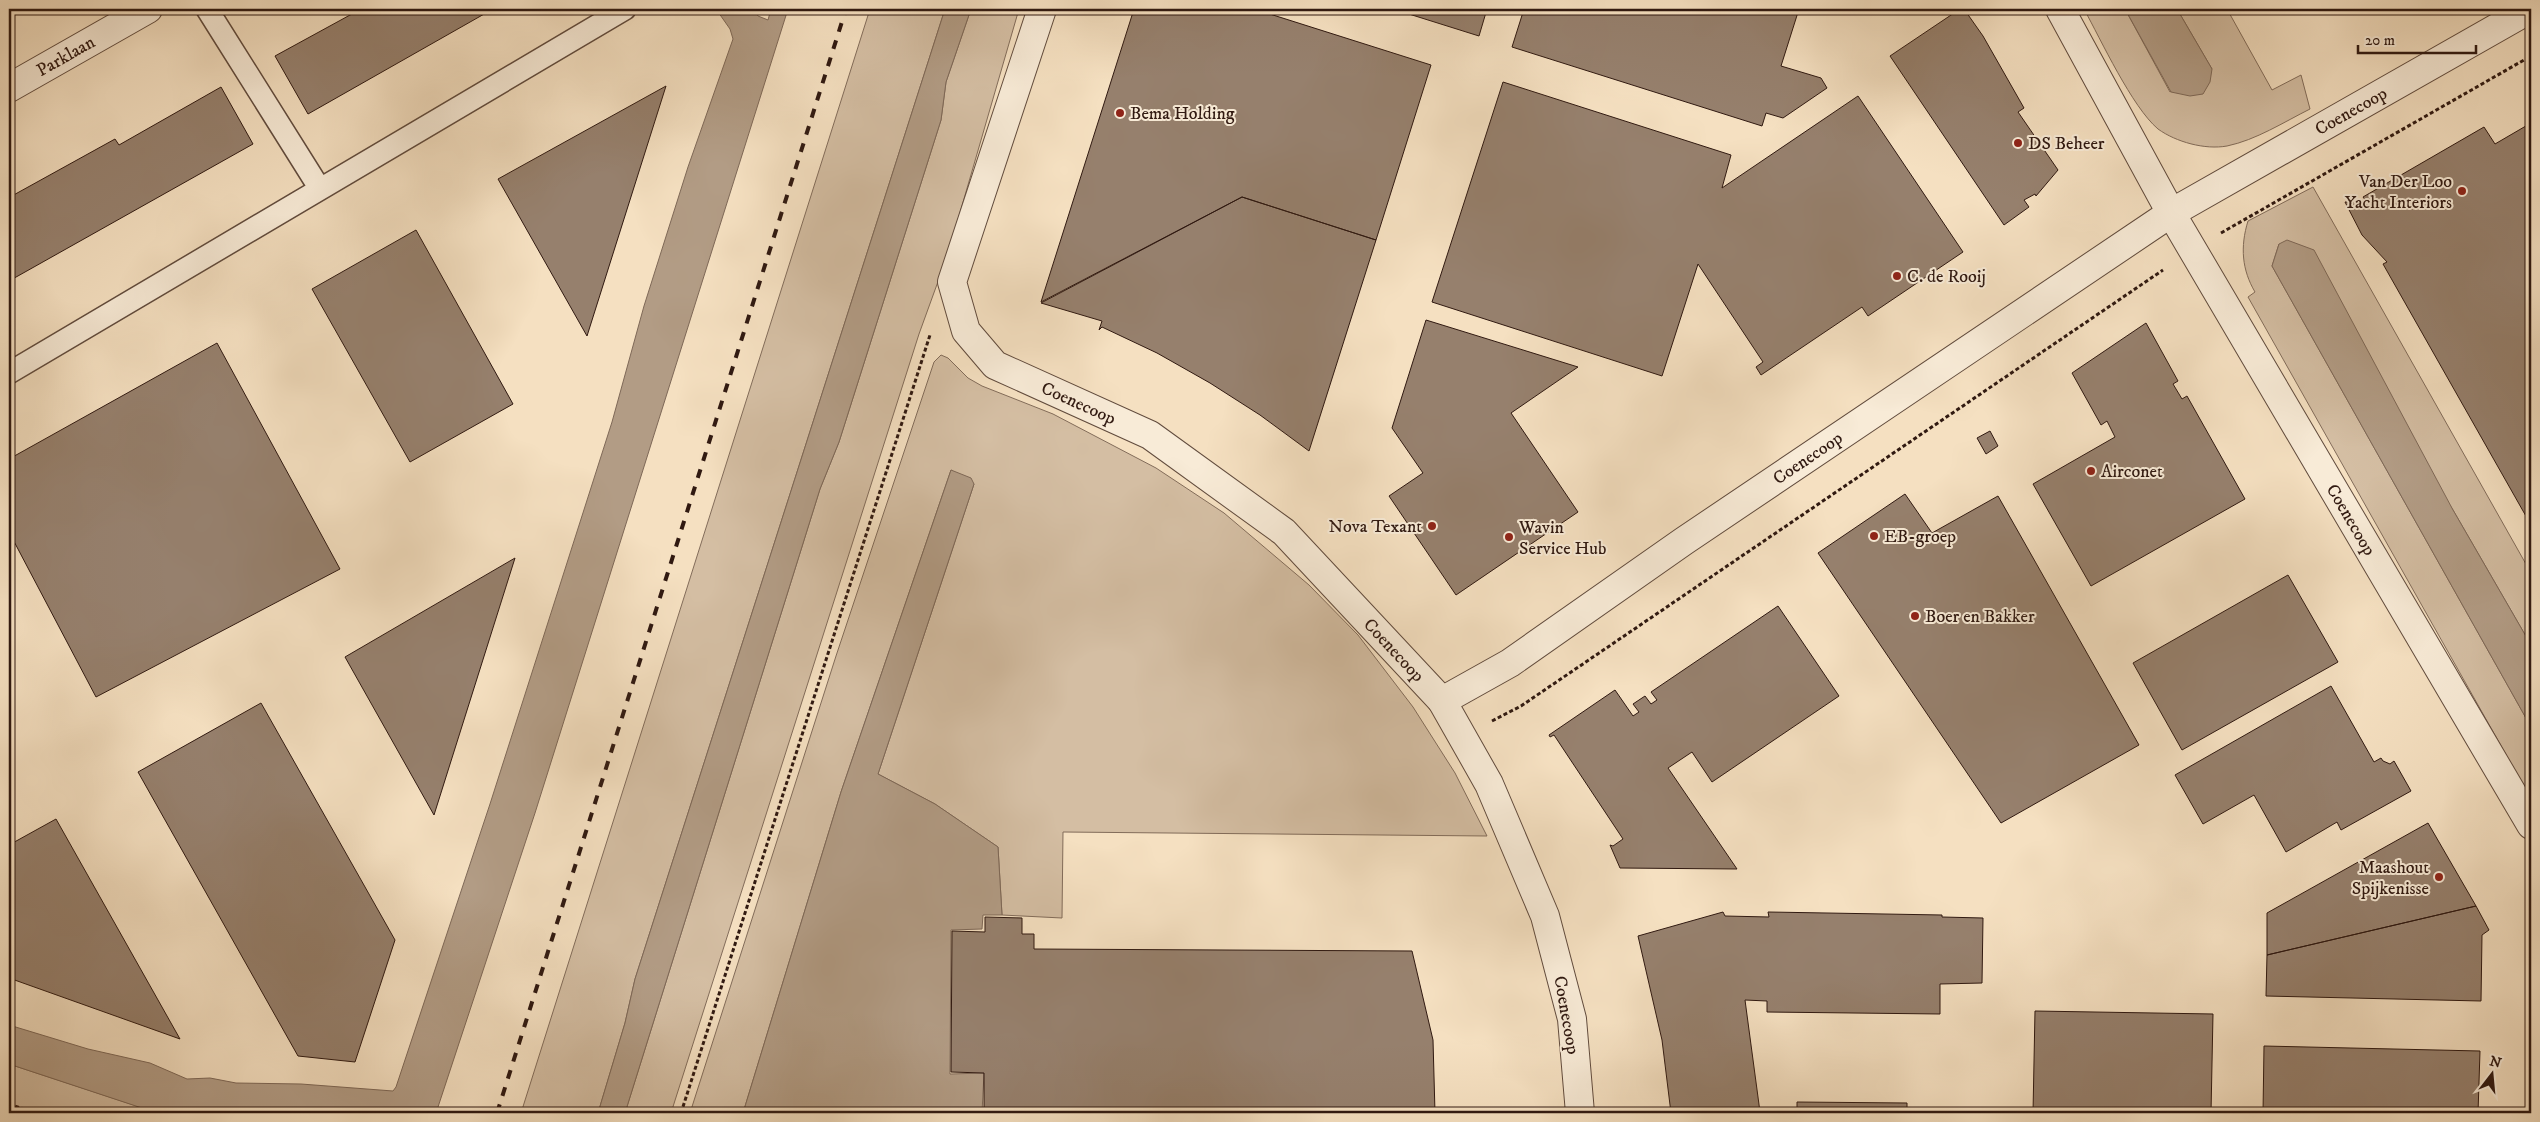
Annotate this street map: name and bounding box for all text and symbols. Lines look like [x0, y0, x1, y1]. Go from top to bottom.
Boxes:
scale bar [2358, 22, 2475, 54]
street label: Parklaan [33, 31, 100, 82]
text: 20 m [2365, 31, 2395, 50]
street label: Coenecoop [2311, 83, 2391, 141]
place label: Bema Holding [1130, 103, 1235, 125]
marker: Bema Holding [1114, 107, 1126, 119]
place label: DS Beheer [2028, 133, 2105, 155]
marker: DS Beheer [2012, 137, 2024, 149]
place label: Van Der Loo Yacht Interiors [2345, 171, 2452, 214]
marker: Van Der Loo Yacht Interiors [2456, 185, 2468, 197]
place label: C. de Rooij [1907, 266, 1986, 288]
marker: C. de Rooij [1891, 270, 1903, 282]
street label: Coenecoop [1038, 377, 1119, 430]
street label: Coenecoop [1769, 427, 1847, 490]
place label: Airconet [2101, 461, 2163, 483]
marker: Airconet [2085, 465, 2097, 477]
street label: Coenecoop [2321, 480, 2380, 560]
place label: Nova Texant [1329, 516, 1422, 538]
place label: Wavin Service Hub [1518, 517, 1606, 560]
marker: Nova Texant [1426, 520, 1438, 532]
place label: EB-groep [1884, 526, 1956, 548]
marker: EB-groep [1868, 530, 1880, 542]
marker: Wavin Service Hub [1503, 531, 1515, 543]
place label: Boer en Bakker [1925, 606, 2035, 628]
marker: Boer en Bakker [1909, 610, 1921, 622]
street label: Coenecoop [1358, 614, 1429, 687]
place label: Maashout Spijkenisse [2352, 857, 2429, 900]
marker: Maashout Spijkenisse [2433, 871, 2445, 883]
street label: Coenecoop [1548, 974, 1584, 1056]
north arrow [2468, 1050, 2518, 1100]
text: N [2487, 1052, 2504, 1073]

